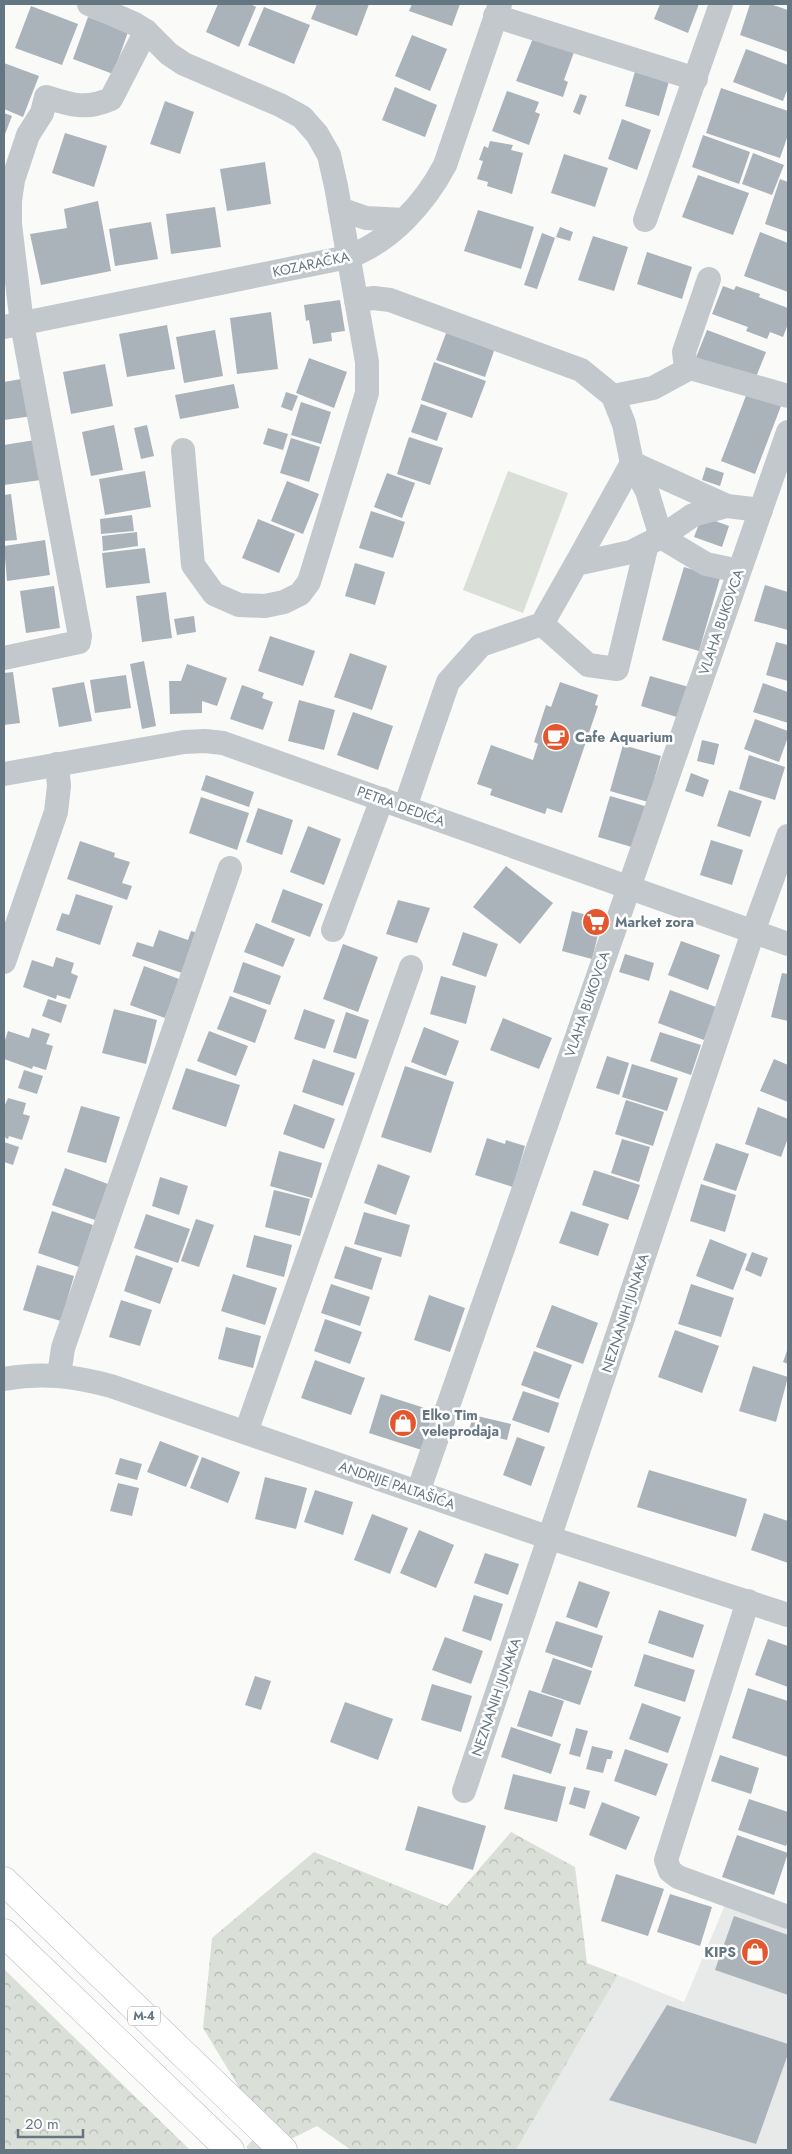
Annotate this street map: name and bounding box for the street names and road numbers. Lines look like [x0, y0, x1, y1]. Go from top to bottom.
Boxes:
street label: KOZARAČKA [271, 246, 352, 282]
street label: VLAHA BUKOVCA [694, 566, 749, 678]
street label: PETRA DEDIĆA [354, 781, 448, 831]
street label: VLAHA BUKOVCA [560, 948, 615, 1060]
street label: NEZNANIH JUNAKA [596, 1250, 654, 1375]
street label: ANDRIJE PALTAŠIĆA [336, 1456, 458, 1515]
street label: NEZNANIH JUNAKA [466, 1634, 526, 1759]
road number: M-4 [128, 2006, 160, 2025]

